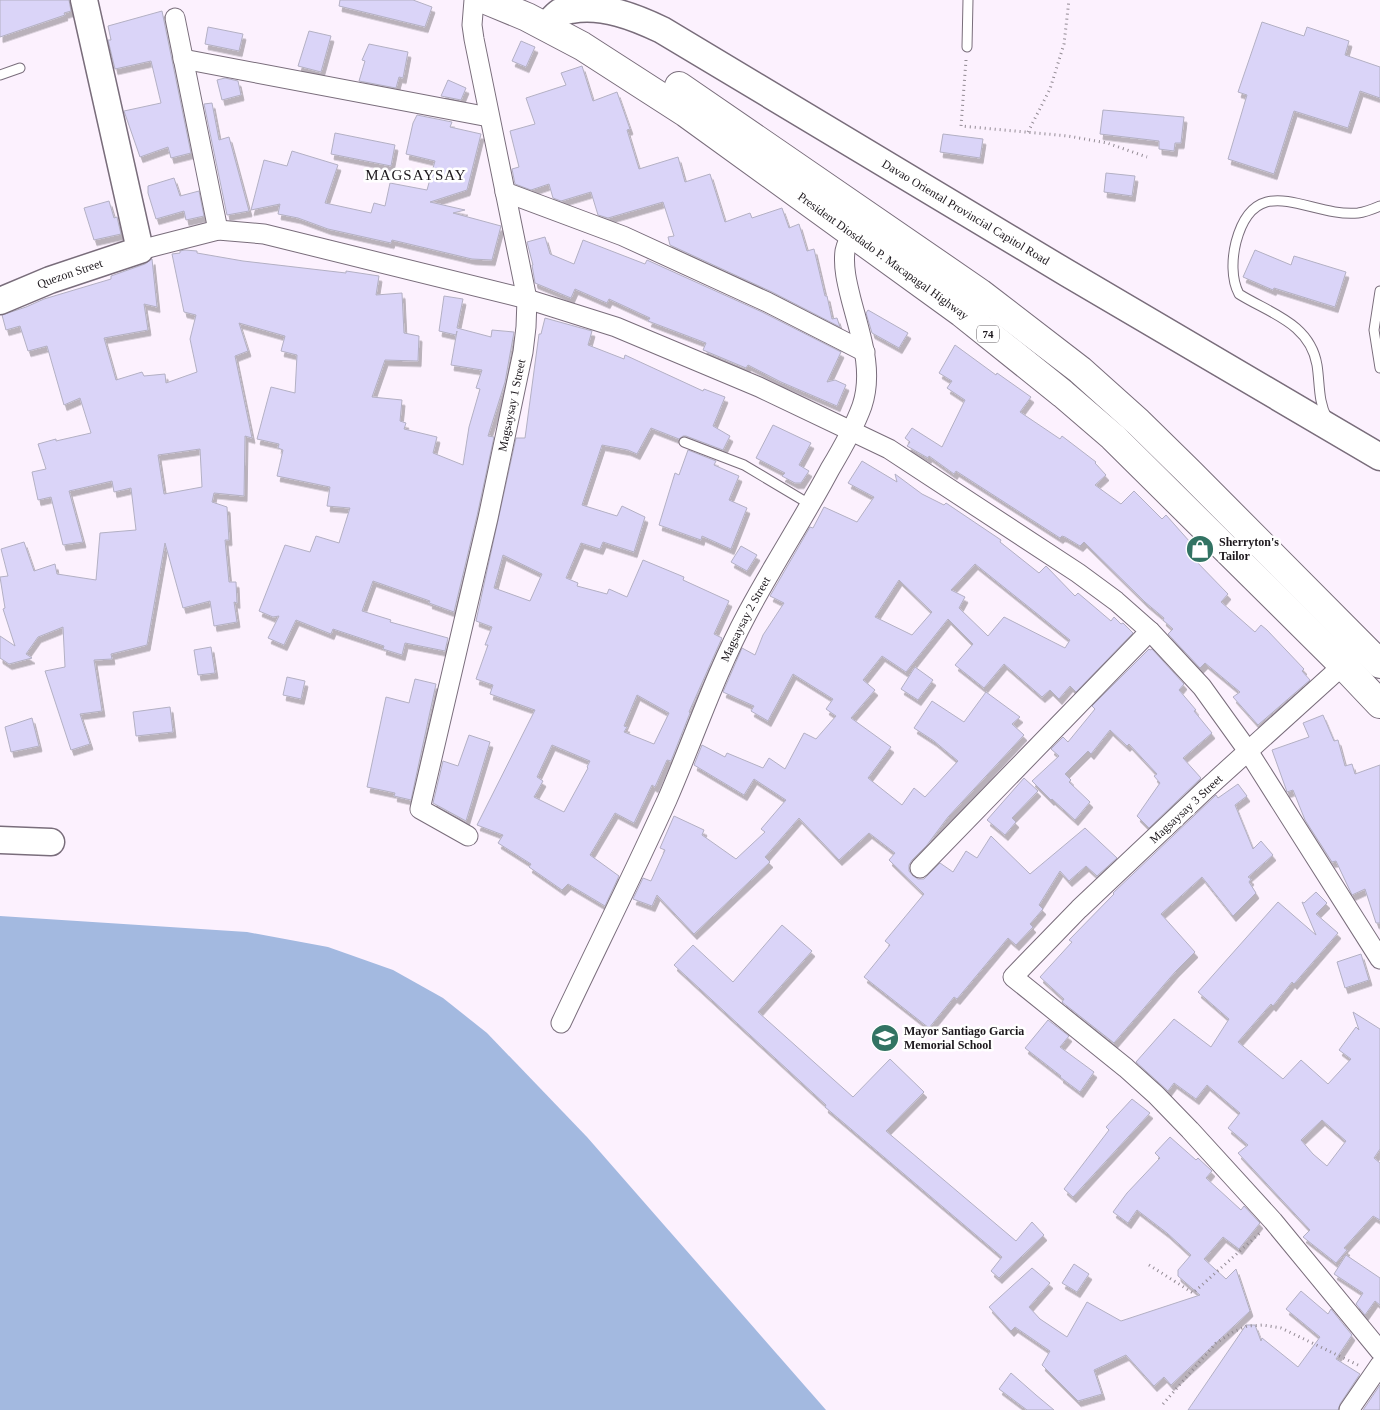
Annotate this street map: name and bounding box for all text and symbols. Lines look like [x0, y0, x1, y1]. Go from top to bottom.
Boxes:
street label: Davao Oriental Provincial Capitol Road [879, 157, 1052, 268]
district label: MAGSAYSAY [365, 167, 467, 183]
street label: President Diosdado P. Macapagal Highway [795, 189, 972, 323]
street label: Quezon Street [35, 256, 105, 292]
road number: 74 [977, 326, 999, 342]
street label: Magsaysay 1 Street [495, 357, 528, 453]
shop icon: Sherryton's Tailor [1185, 534, 1215, 564]
place label: Sherryton's Tailor [1219, 535, 1279, 563]
street label: Magsaysay 2 Street [718, 574, 774, 664]
street label: Magsaysay 3 Street [1147, 771, 1226, 846]
school or university icon: Mayor Santiago Garcia Memorial School [870, 1023, 900, 1053]
place label: Mayor Santiago Garcia Memorial School [904, 1024, 1024, 1052]

